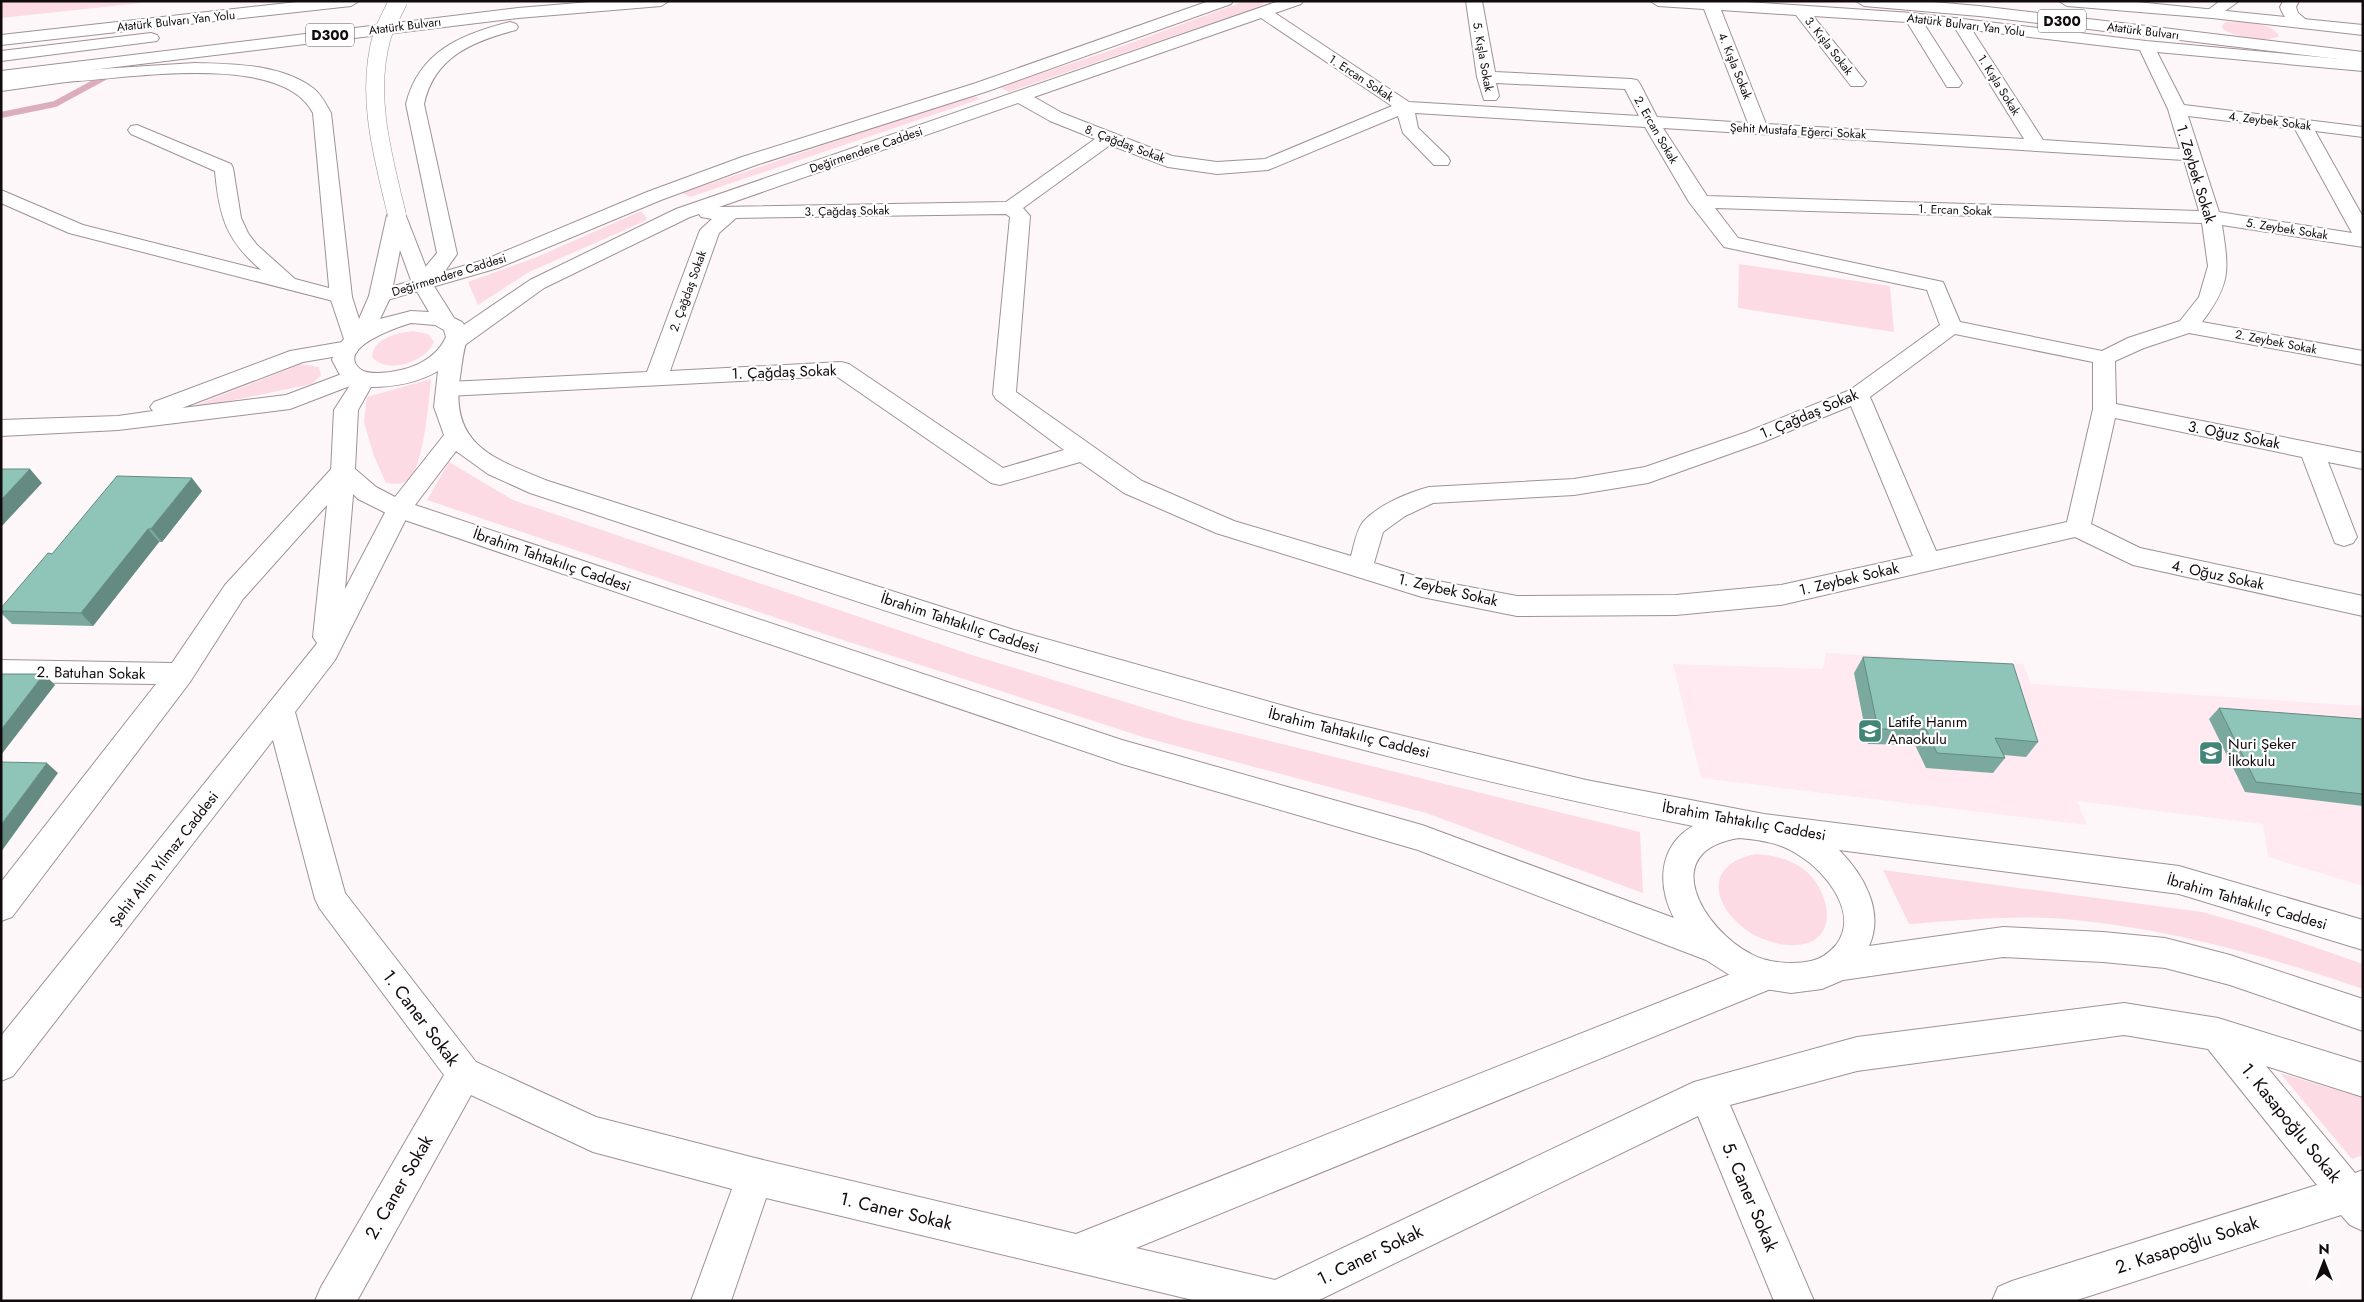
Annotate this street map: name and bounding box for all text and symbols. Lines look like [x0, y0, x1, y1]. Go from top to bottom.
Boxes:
street label: Atatürk Bulvarı Yan Yolu [116, 6, 236, 36]
street label: Atatürk Bulvarı Yan Yolu [1906, 9, 2026, 41]
road number: D300 [2038, 10, 2086, 32]
street label: Atatürk Bulvarı [368, 13, 442, 39]
street label: 3. Kışla Sokak [1800, 13, 1858, 80]
street label: Atatürk Bulvarı [2106, 18, 2180, 44]
street label: 5. Kışla Sokak [1468, 21, 1498, 94]
road number: D300 [306, 24, 354, 46]
street label: 4. Kışla Sokak [1713, 30, 1757, 103]
street label: 1. Ercan Sokak [1325, 50, 1398, 106]
street label: 1. Kışla Sokak [1973, 51, 2025, 120]
street label: 2. Ercan Sokak [1629, 93, 1683, 168]
street label: 4. Zeybek Sokak [2228, 107, 2313, 135]
street label: Şehit Mustafa Eğerci Sokak [1729, 118, 1867, 144]
street label: 8. Çağdaş Sokak [1082, 120, 1169, 168]
street label: Değirmendere Caddesi [807, 122, 925, 178]
street label: 1. Zeybek Sokak [2171, 122, 2222, 226]
street label: 1. Ercan Sokak [1918, 200, 1993, 220]
street label: 3. Çağdaş Sokak [804, 201, 890, 221]
street label: 5. Zeybek Sokak [2245, 214, 2330, 244]
street label: 2. Çağdaş Sokak [665, 247, 711, 334]
street label: Değirmendere Caddesi [390, 249, 508, 301]
street label: 2. Zeybek Sokak [2234, 325, 2319, 359]
street label: 1. Çağdaş Sokak [731, 359, 837, 385]
street label: 1. Çağdaş Sokak [1756, 383, 1862, 445]
street label: 3. Oğuz Sokak [2186, 415, 2282, 455]
street label: İbrahim Tahtakılıç Caddesi [470, 523, 634, 597]
street label: 4. Oğuz Sokak [2170, 554, 2267, 596]
street label: 1. Zeybek Sokak [1797, 557, 1901, 601]
street label: 1. Zeybek Sokak [1396, 568, 1500, 612]
street label: İbrahim Tahtakılıç Caddesi [878, 587, 1042, 659]
street label: 2. Batuhan Sokak [36, 661, 146, 685]
street label: İbrahim Tahtakılıç Caddesi [1266, 702, 1432, 764]
place label: Latife Hanım Anaokulu [1888, 711, 1967, 750]
school or university icon: Latife Hanım Anaokulu [1857, 718, 1883, 744]
place label: Nuri Şeker İlkokulu [2228, 733, 2297, 772]
school or university icon: Nuri Şeker İlkokulu [2198, 740, 2224, 766]
street label: Şehit Alim Yılmaz Caddesi [104, 787, 224, 931]
street label: İbrahim Tahtakılıç Caddesi [1660, 796, 1828, 846]
street label: İbrahim Tahtakılıç Caddesi [2164, 869, 2330, 935]
street label: 1. Caner Sokak [376, 965, 466, 1072]
street label: 1. Kasapoğlu Sokak [2235, 1058, 2347, 1188]
street label: 2. Caner Sokak [359, 1130, 439, 1244]
street label: 5. Caner Sokak [1715, 1138, 1785, 1256]
street label: 1. Caner Sokak [837, 1185, 955, 1237]
street label: 2. Kasapoğlu Sokak [2112, 1210, 2262, 1280]
street label: 1. Caner Sokak [1313, 1218, 1427, 1292]
north arrow [2299, 1237, 2349, 1287]
text: N [2318, 1239, 2330, 1259]

